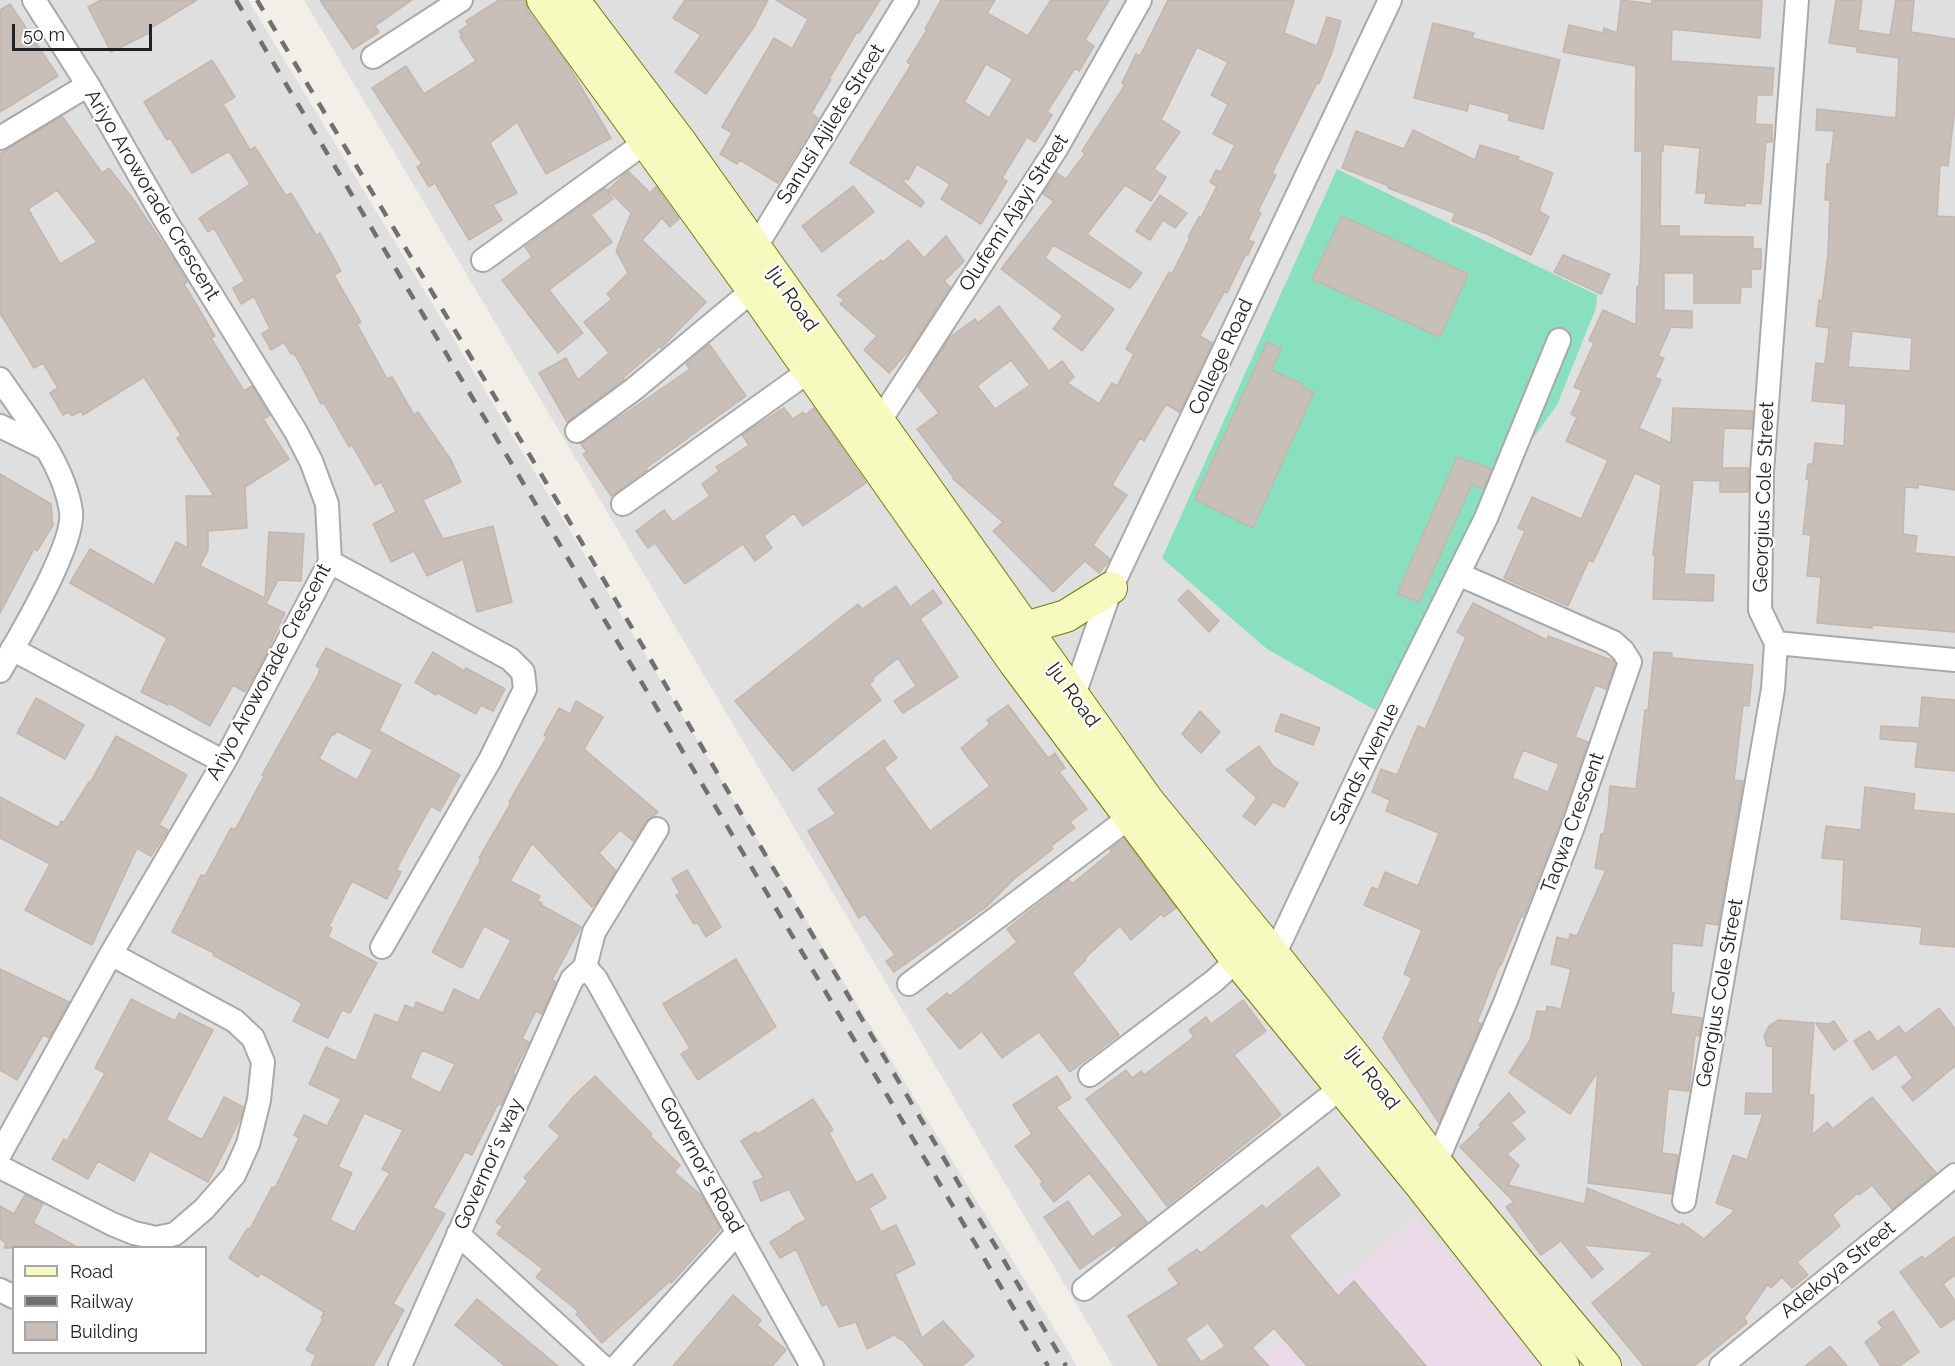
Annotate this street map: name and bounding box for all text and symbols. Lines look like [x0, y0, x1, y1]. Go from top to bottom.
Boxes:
scale bar [15, 12, 154, 50]
text: 50 m [23, 24, 65, 45]
street label: Sanusi Ajilete Street [772, 40, 890, 208]
street label: Ariyo Aroworade Crescent [79, 85, 225, 305]
street label: Olufemi Ajayi Street [954, 130, 1074, 296]
street label: Iju Road [761, 262, 823, 336]
street label: College Road [1184, 295, 1258, 419]
street label: Georgius Cole Street [1749, 401, 1779, 593]
street label: Ariyo Aroworade Crescent [202, 560, 336, 784]
street label: Iju Road [1041, 658, 1105, 732]
street label: Sands Avenue [1325, 699, 1405, 829]
street label: Taqwa Crescent [1536, 749, 1610, 897]
street label: Georgius Cole Street [1692, 897, 1748, 1089]
street label: Iju Road [1340, 1041, 1404, 1115]
street label: Governor's Road [654, 1093, 748, 1237]
street label: Governor's way [449, 1095, 529, 1233]
street label: Adekoya Street [1776, 1216, 1900, 1324]
legend [12, 1246, 207, 1354]
text: Road [70, 1261, 113, 1282]
text: Railway [70, 1291, 134, 1312]
text: Building [70, 1321, 138, 1342]

